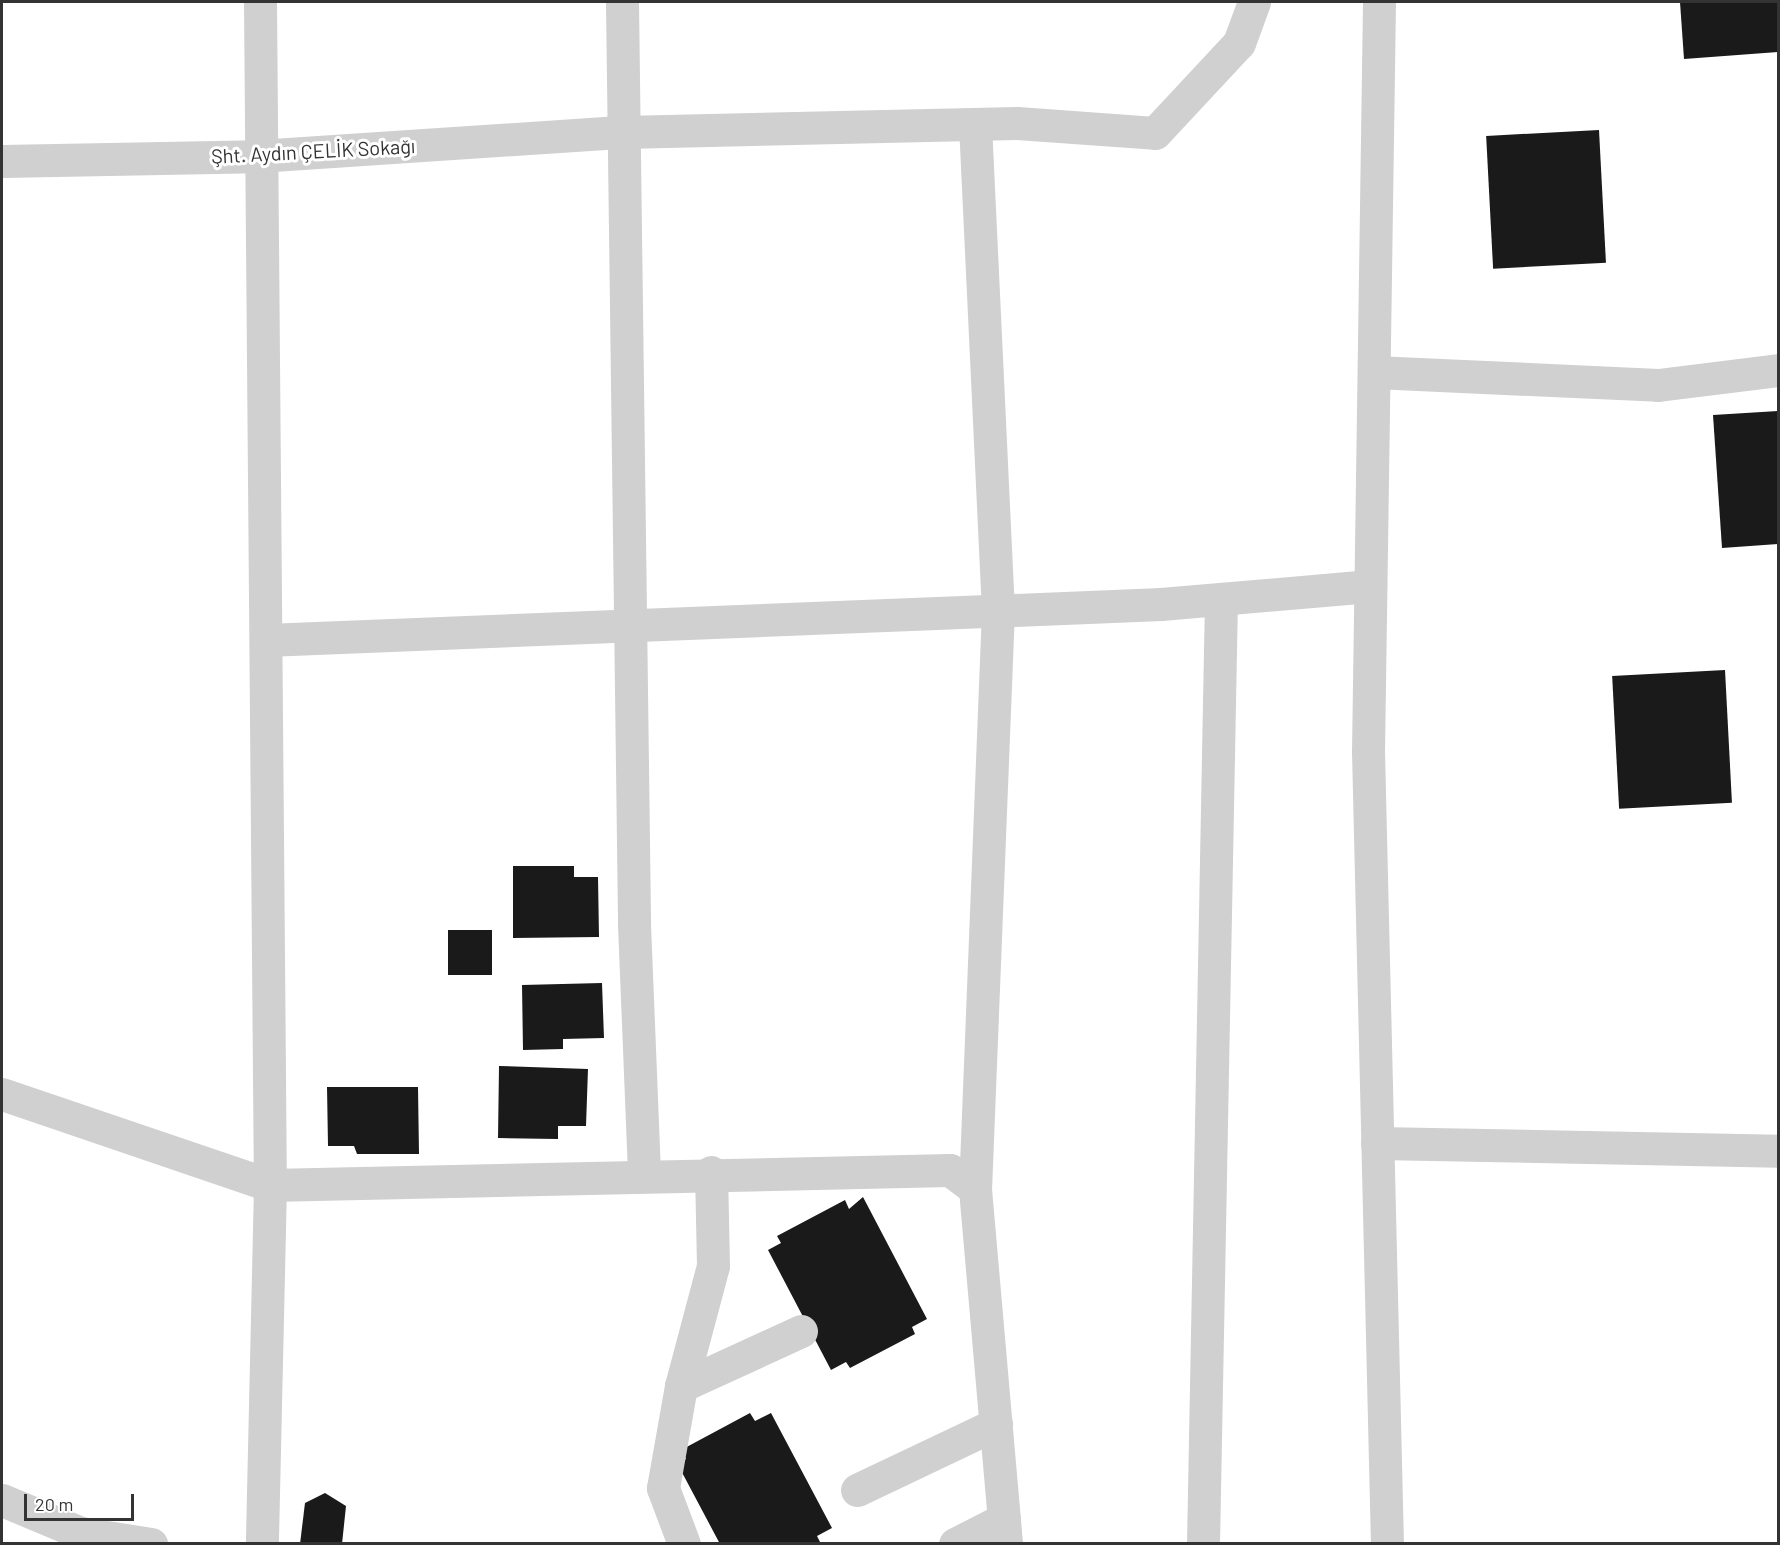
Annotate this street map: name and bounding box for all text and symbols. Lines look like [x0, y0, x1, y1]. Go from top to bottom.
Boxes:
street label: Şht. Aydın ÇELİK Sokağı [210, 134, 416, 168]
scale bar [27, 1482, 136, 1520]
text: 20 m [35, 1493, 73, 1515]

